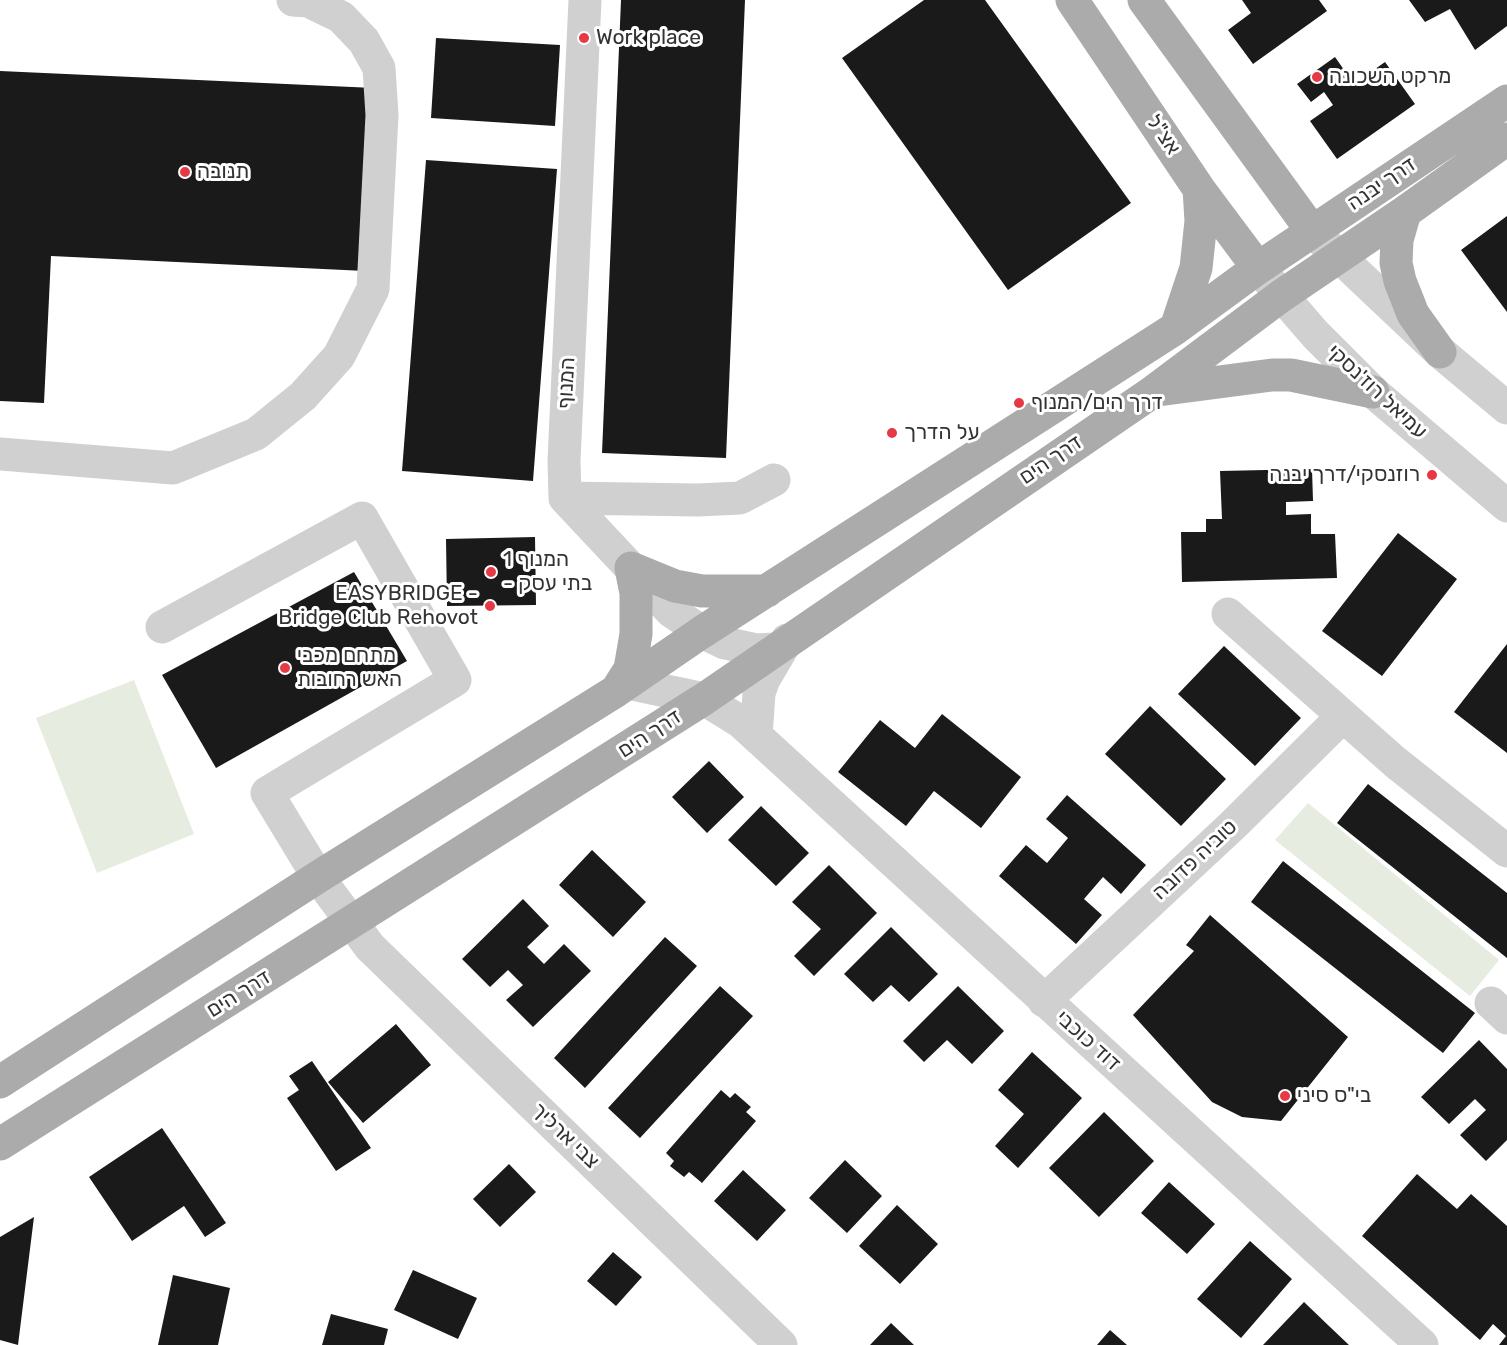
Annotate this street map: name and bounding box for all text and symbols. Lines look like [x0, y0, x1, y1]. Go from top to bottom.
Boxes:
place label: Work place [596, 25, 701, 51]
marker: Work place [577, 31, 591, 45]
place label: מרקט השכונה [1329, 64, 1451, 90]
marker: מרקט השכונה [1310, 70, 1324, 84]
street label: אצ"ל [1141, 110, 1185, 160]
street label: דרך יבנה [1343, 152, 1421, 216]
place label: תנובה [197, 159, 249, 185]
marker: תנובה [178, 165, 192, 179]
street label: עמיאל רוז'נסקי [1322, 339, 1432, 445]
street label: המנוף [553, 356, 581, 410]
place label: דרך הים/המנוף [1031, 390, 1163, 416]
marker: דרך הים/המנוף [1012, 396, 1026, 410]
place label: על הדרך [904, 420, 980, 446]
marker: על הדרך [885, 426, 899, 440]
street label: דרך הים [1015, 430, 1087, 490]
place label: רוזנסקי/דרך יבנה [1269, 462, 1420, 488]
marker: רוזנסקי/דרך יבנה [1425, 468, 1439, 482]
place label: המנוף 1 - בתי עסק [503, 547, 592, 597]
marker: המנוף 1 - בתי עסק [484, 565, 498, 579]
place label: EASYBRIDGE - Bridge Club Rehovot [278, 581, 478, 631]
marker: EASYBRIDGE - Bridge Club Rehovot [483, 599, 497, 613]
place label: מתחם מכבי האש רחובות [297, 643, 402, 693]
marker: מתחם מכבי האש רחובות [278, 661, 292, 675]
street label: דרך הים [614, 704, 686, 764]
street label: טוביה פדובה [1148, 815, 1242, 905]
street label: דרך הים [202, 965, 276, 1023]
street label: דוד כוכבי [1050, 1005, 1126, 1077]
place label: בי"ס סיני [1297, 1083, 1371, 1109]
marker: בי"ס סיני [1278, 1089, 1292, 1103]
street label: צבי ארליך [526, 1098, 604, 1174]

